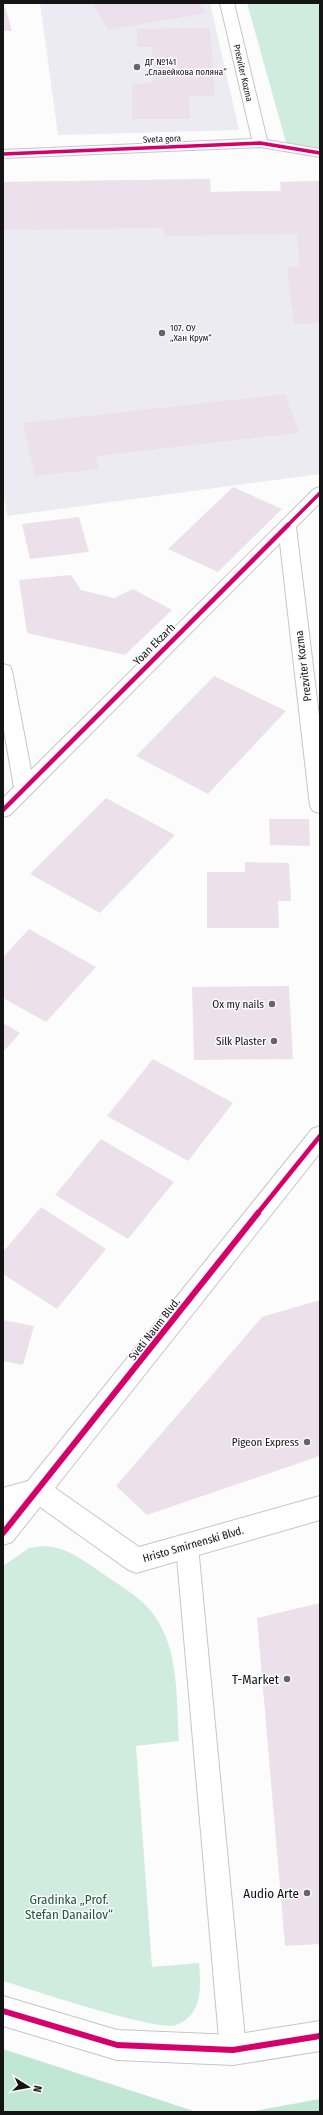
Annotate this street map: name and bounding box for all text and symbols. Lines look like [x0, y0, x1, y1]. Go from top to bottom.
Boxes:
street label: Prezviter Kozma [232, 43, 255, 103]
place label: ДГ №141 „Славейкова поляна“ [144, 57, 227, 77]
marker: ДГ №141 „Славейкова поляна“ [132, 62, 142, 72]
street label: Sveta gora [143, 133, 182, 145]
place label: 107. ОУ „Хан Крум“ [170, 323, 212, 343]
marker: 107. ОУ „Хан Крум“ [157, 328, 167, 338]
street label: Yoan Ekzarh [131, 621, 178, 668]
street label: Prezviter Kozma [293, 630, 314, 702]
place label: Ox my nails [212, 998, 264, 1011]
marker: Ox my nails [267, 999, 277, 1009]
place label: Silk Plaster [216, 1035, 266, 1048]
marker: Silk Plaster [269, 1036, 279, 1046]
street label: Sveti Naum Blvd. [126, 1296, 183, 1363]
place label: Pigeon Express [232, 1436, 299, 1449]
marker: Pigeon Express [302, 1437, 312, 1447]
street label: Hristo Smirnenski Blvd. [141, 1524, 245, 1565]
place label: T-Market [232, 1672, 280, 1687]
marker: T-Market [282, 1674, 292, 1684]
place label: Audio Arte [243, 1886, 299, 1901]
marker: Audio Arte [302, 1888, 312, 1898]
park label: Gradinka „Prof. Stefan Danailov“ [25, 1892, 113, 1922]
north arrow [8, 2067, 48, 2107]
text: N [30, 2084, 44, 2093]

